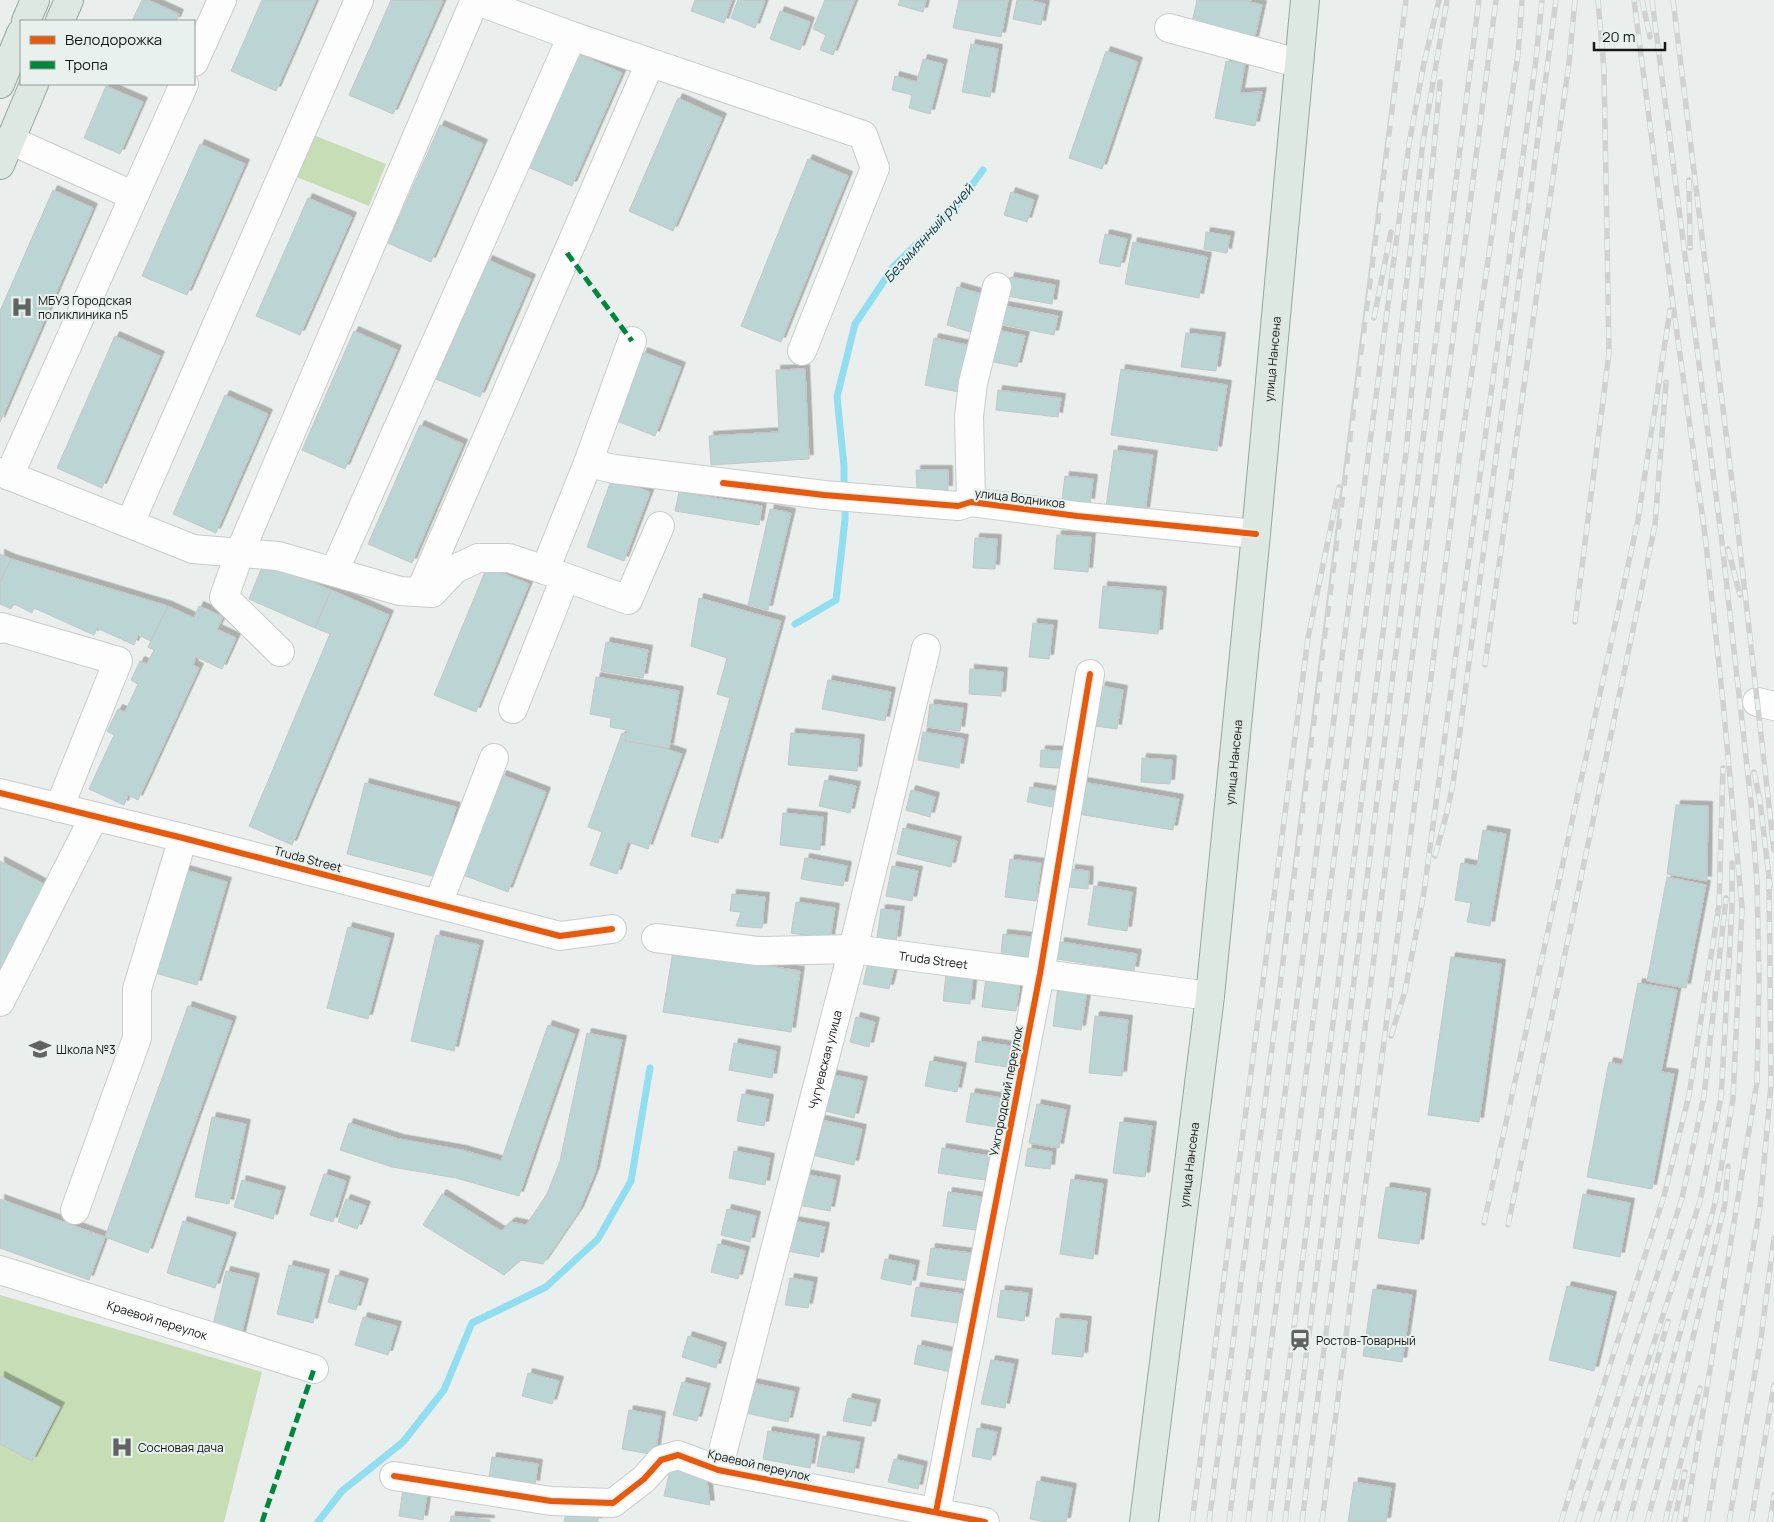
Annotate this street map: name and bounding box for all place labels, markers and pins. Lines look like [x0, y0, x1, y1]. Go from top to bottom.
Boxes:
place label: МБУЗ Городская поликлиника n5 [38, 292, 132, 323]
hospital icon: МБУЗ Городская поликлиника n5 [9, 294, 35, 320]
school or university icon: Школа №3 [27, 1036, 53, 1062]
place label: Школа №3 [56, 1041, 116, 1058]
station icon: Ростов-Товарный [1287, 1327, 1313, 1353]
place label: Ростов-Товарный [1316, 1332, 1416, 1349]
hospital icon: Сосновая дача [109, 1434, 135, 1460]
place label: Сосновая дача [138, 1439, 224, 1456]

